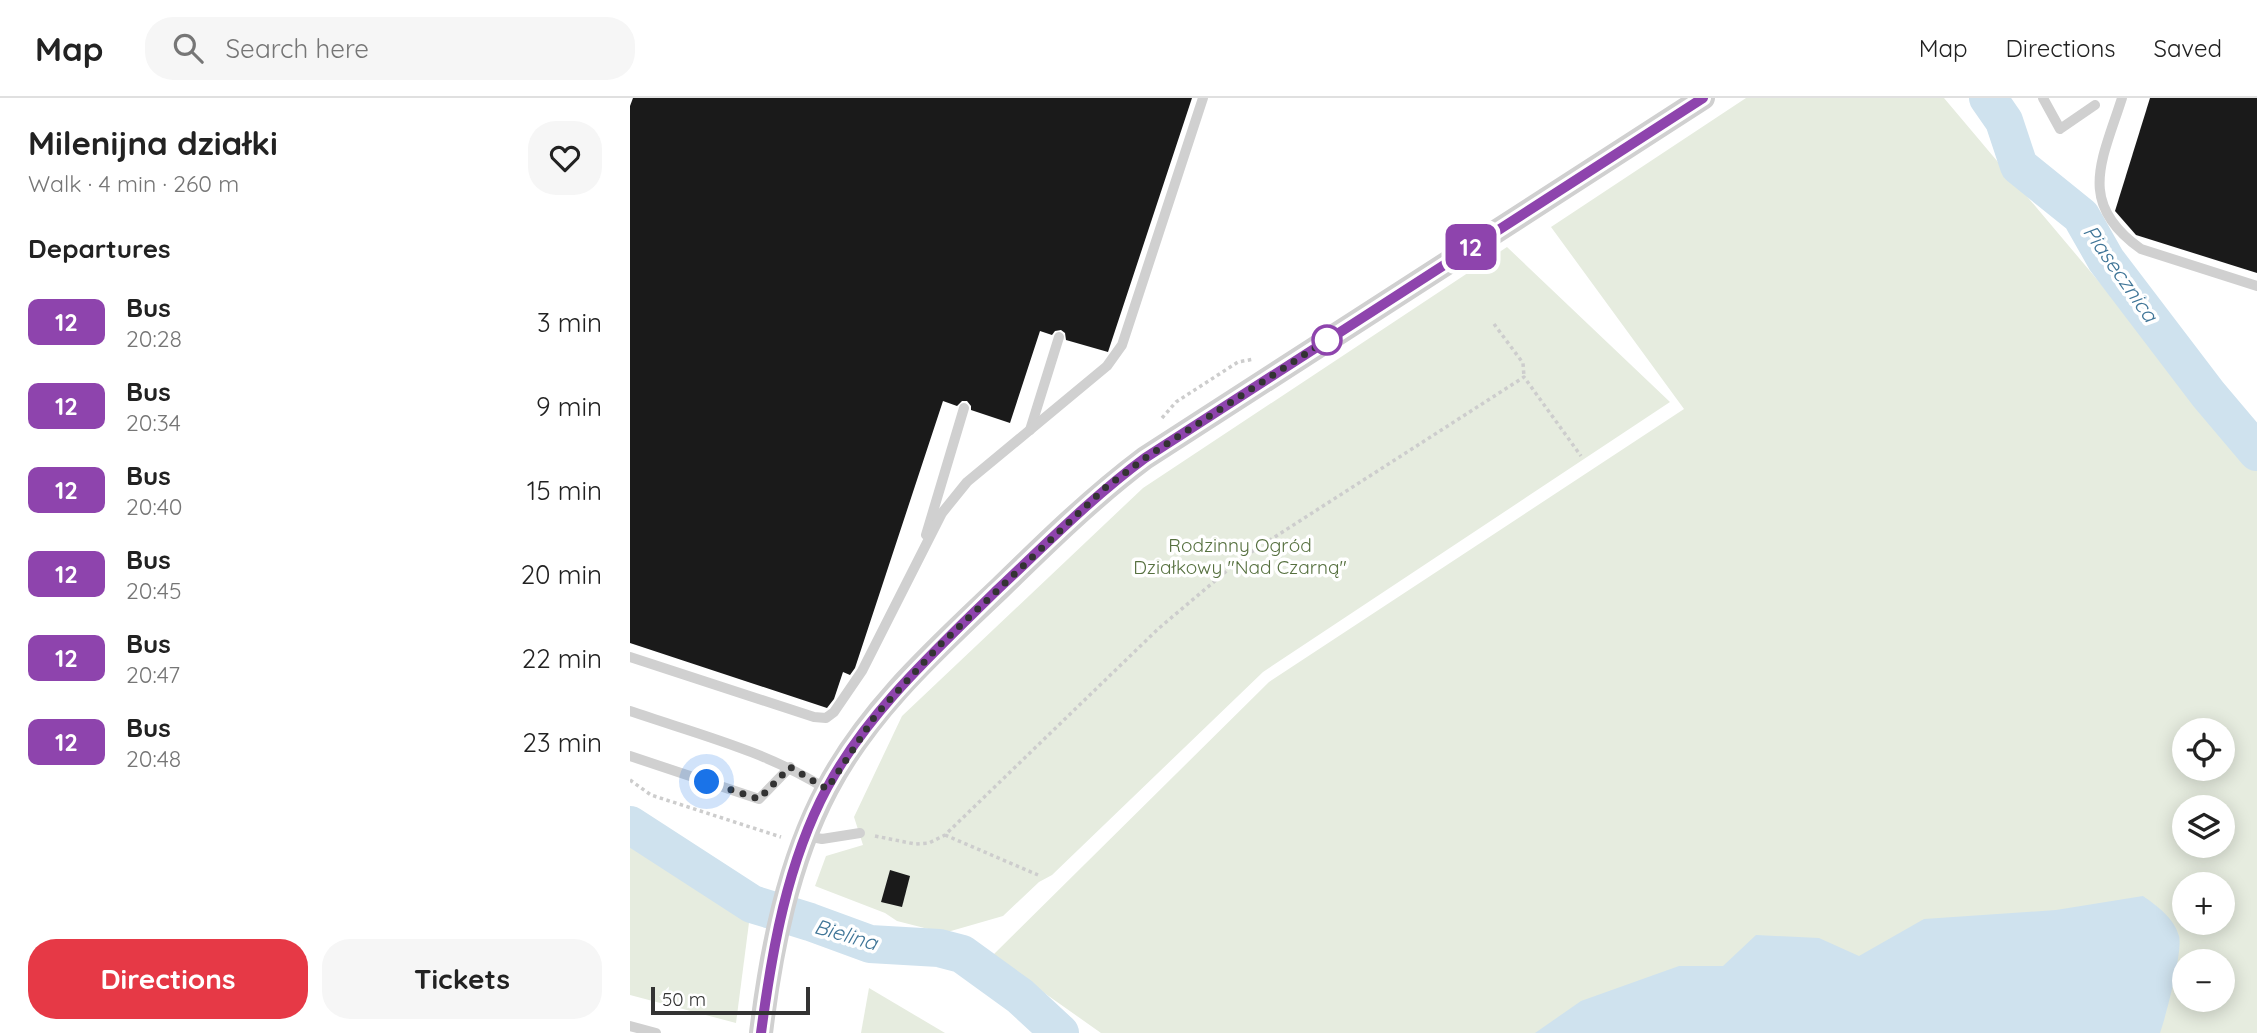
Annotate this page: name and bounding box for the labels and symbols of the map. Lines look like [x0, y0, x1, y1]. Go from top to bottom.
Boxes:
water label: Piasecznica [2078, 219, 2165, 328]
line badge: 12 [1440, 224, 1502, 270]
unlabelled marker [1312, 325, 1342, 355]
park label: Rodzinny Ogród Działkowy "Nad Czarną" [1133, 533, 1347, 579]
your location [689, 764, 724, 799]
water label: Bielina [812, 913, 882, 956]
scale bar [651, 984, 810, 1016]

